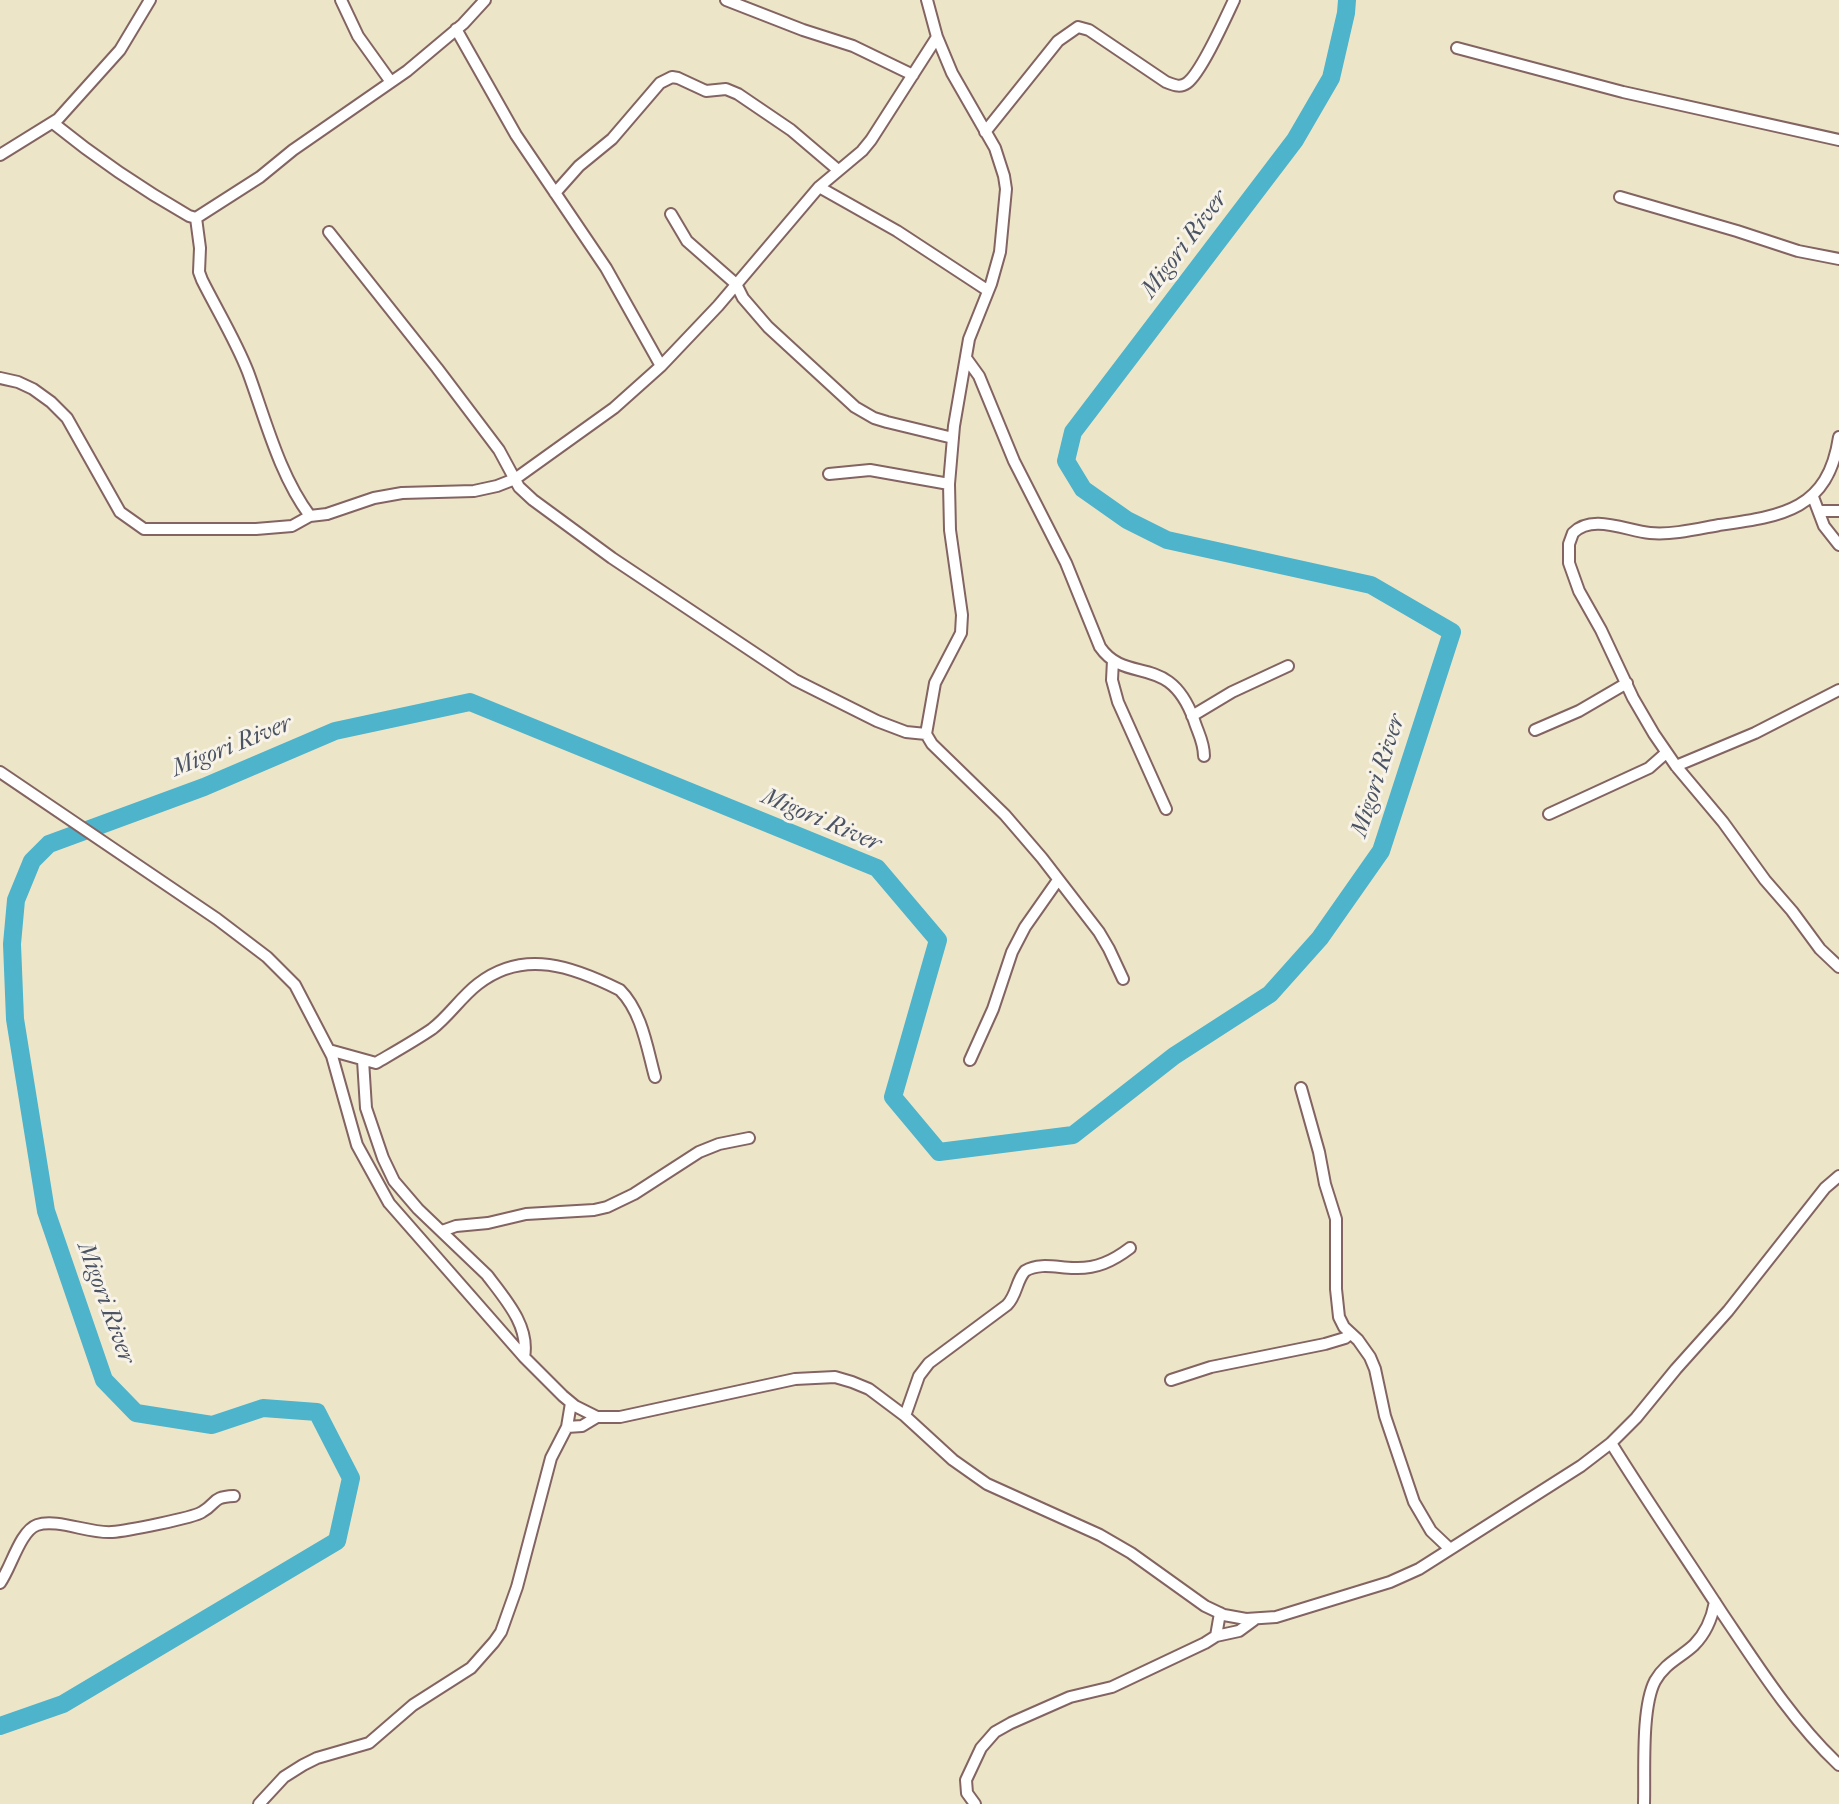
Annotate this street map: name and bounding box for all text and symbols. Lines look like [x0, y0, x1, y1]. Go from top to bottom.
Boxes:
water label: Migori River [1135, 186, 1235, 304]
water label: Migori River [168, 710, 296, 784]
water label: Migori River [1346, 711, 1412, 841]
water label: Migori River [757, 783, 885, 859]
water label: Migori River [70, 1238, 140, 1368]

